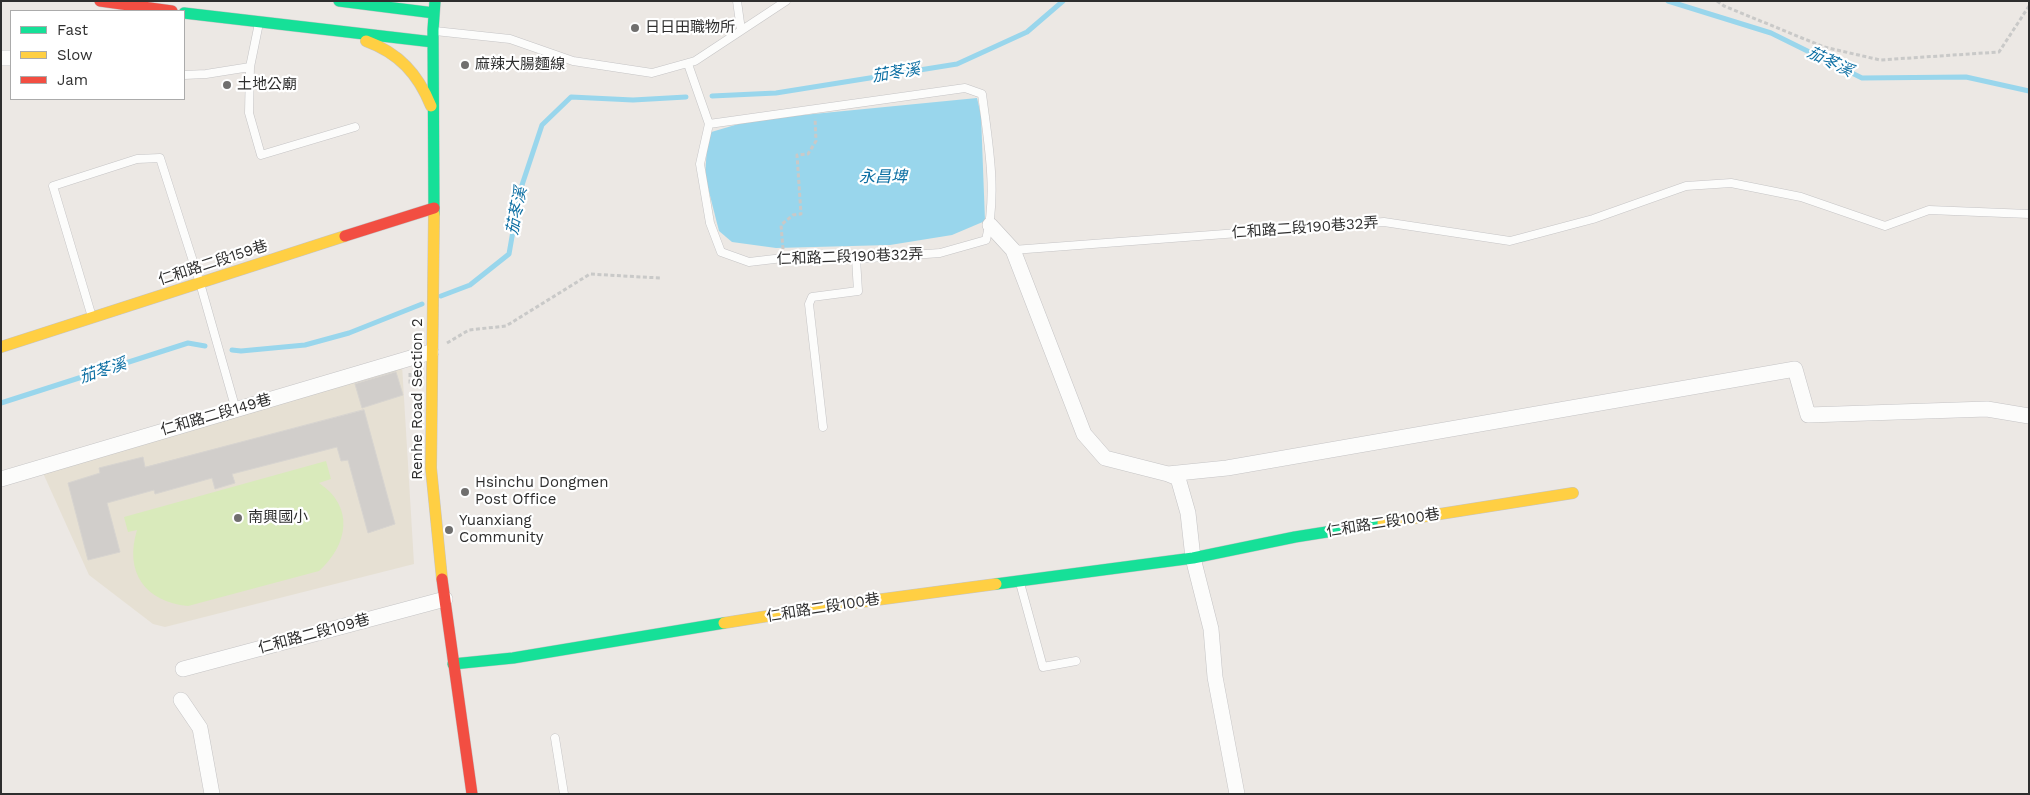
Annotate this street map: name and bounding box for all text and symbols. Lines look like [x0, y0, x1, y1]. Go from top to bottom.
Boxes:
legend [10, 10, 185, 100]
place label: 日日田職物所 [645, 19, 735, 37]
text: Fast [57, 21, 88, 39]
marker: 日日田職物所 [629, 22, 641, 34]
water label: 茄苳溪 [1804, 43, 1856, 81]
text: Slow [57, 46, 93, 64]
place label: 麻辣大腸麵線 [475, 56, 565, 74]
marker: 麻辣大腸麵線 [459, 59, 471, 71]
water label: 茄苳溪 [871, 60, 921, 86]
text: Jam [57, 71, 88, 89]
place label: 土地公廟 [237, 76, 297, 94]
marker: 土地公廟 [221, 79, 233, 91]
water label: 永昌埤 [859, 167, 907, 187]
water label: 茄苳溪 [503, 186, 531, 236]
street label: 仁和路二段190巷32弄 [1231, 214, 1379, 242]
street label: 仁和路二段159巷 [156, 237, 270, 289]
street label: 仁和路二段190巷32弄 [776, 245, 924, 269]
street label: Renhe Road Section 2 [409, 318, 427, 480]
water label: 茄苳溪 [77, 354, 129, 388]
street label: 仁和路二段149巷 [159, 391, 273, 439]
place label: Hsinchu Dongmen Post Office [475, 474, 608, 509]
marker: Hsinchu Dongmen Post Office [459, 486, 471, 498]
street label: 仁和路二段100巷 [1325, 505, 1441, 541]
place label: 南興國小 [248, 509, 308, 527]
marker: 南興國小 [232, 512, 244, 524]
place label: Yuanxiang Community [459, 512, 543, 547]
marker: Yuanxiang Community [443, 524, 455, 536]
street label: 仁和路二段100巷 [765, 590, 881, 626]
street label: 仁和路二段109巷 [256, 610, 372, 658]

